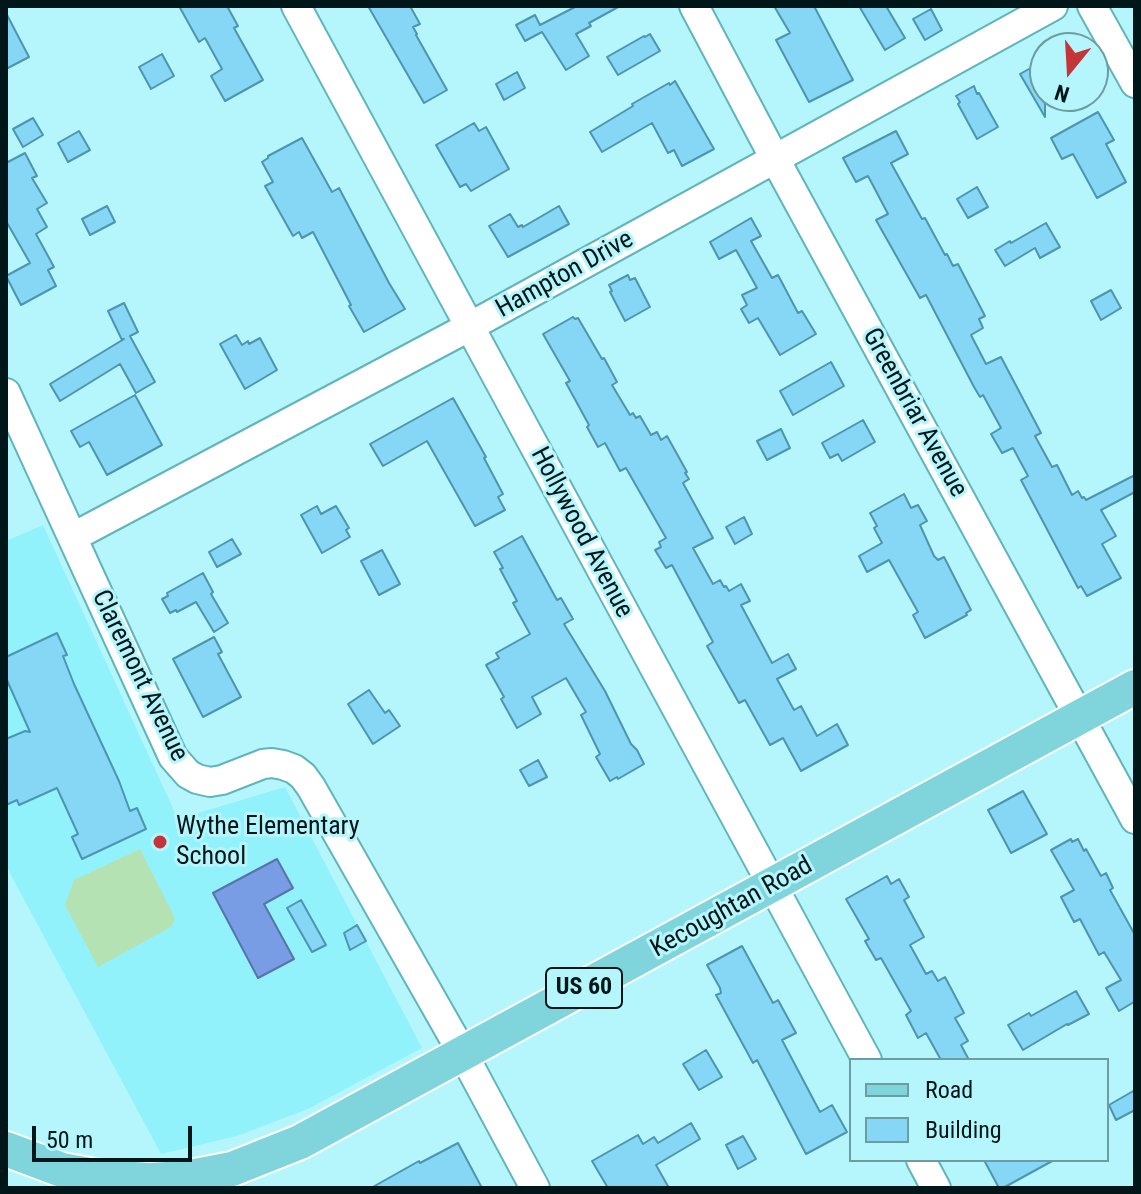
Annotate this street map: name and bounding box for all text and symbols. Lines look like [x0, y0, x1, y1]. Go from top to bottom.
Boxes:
north arrow [1029, 32, 1109, 112]
text: N [1052, 79, 1072, 107]
street label: Hampton Drive [491, 225, 639, 325]
street label: Greenbriar Avenue [855, 323, 973, 503]
street label: Hollywood Avenue [523, 442, 639, 624]
street label: Claremont Avenue [84, 585, 194, 767]
place label: Wythe Elementary School [176, 811, 360, 872]
marker: Wythe Elementary School [151, 833, 169, 851]
street label: Kecoughtan Road [646, 851, 818, 965]
road number: US 60 [546, 968, 622, 1008]
legend [849, 1058, 1109, 1162]
text: Road [925, 1076, 973, 1104]
scale bar [36, 1110, 196, 1160]
text: Building [925, 1116, 1002, 1144]
text: 50 m [46, 1126, 93, 1154]

